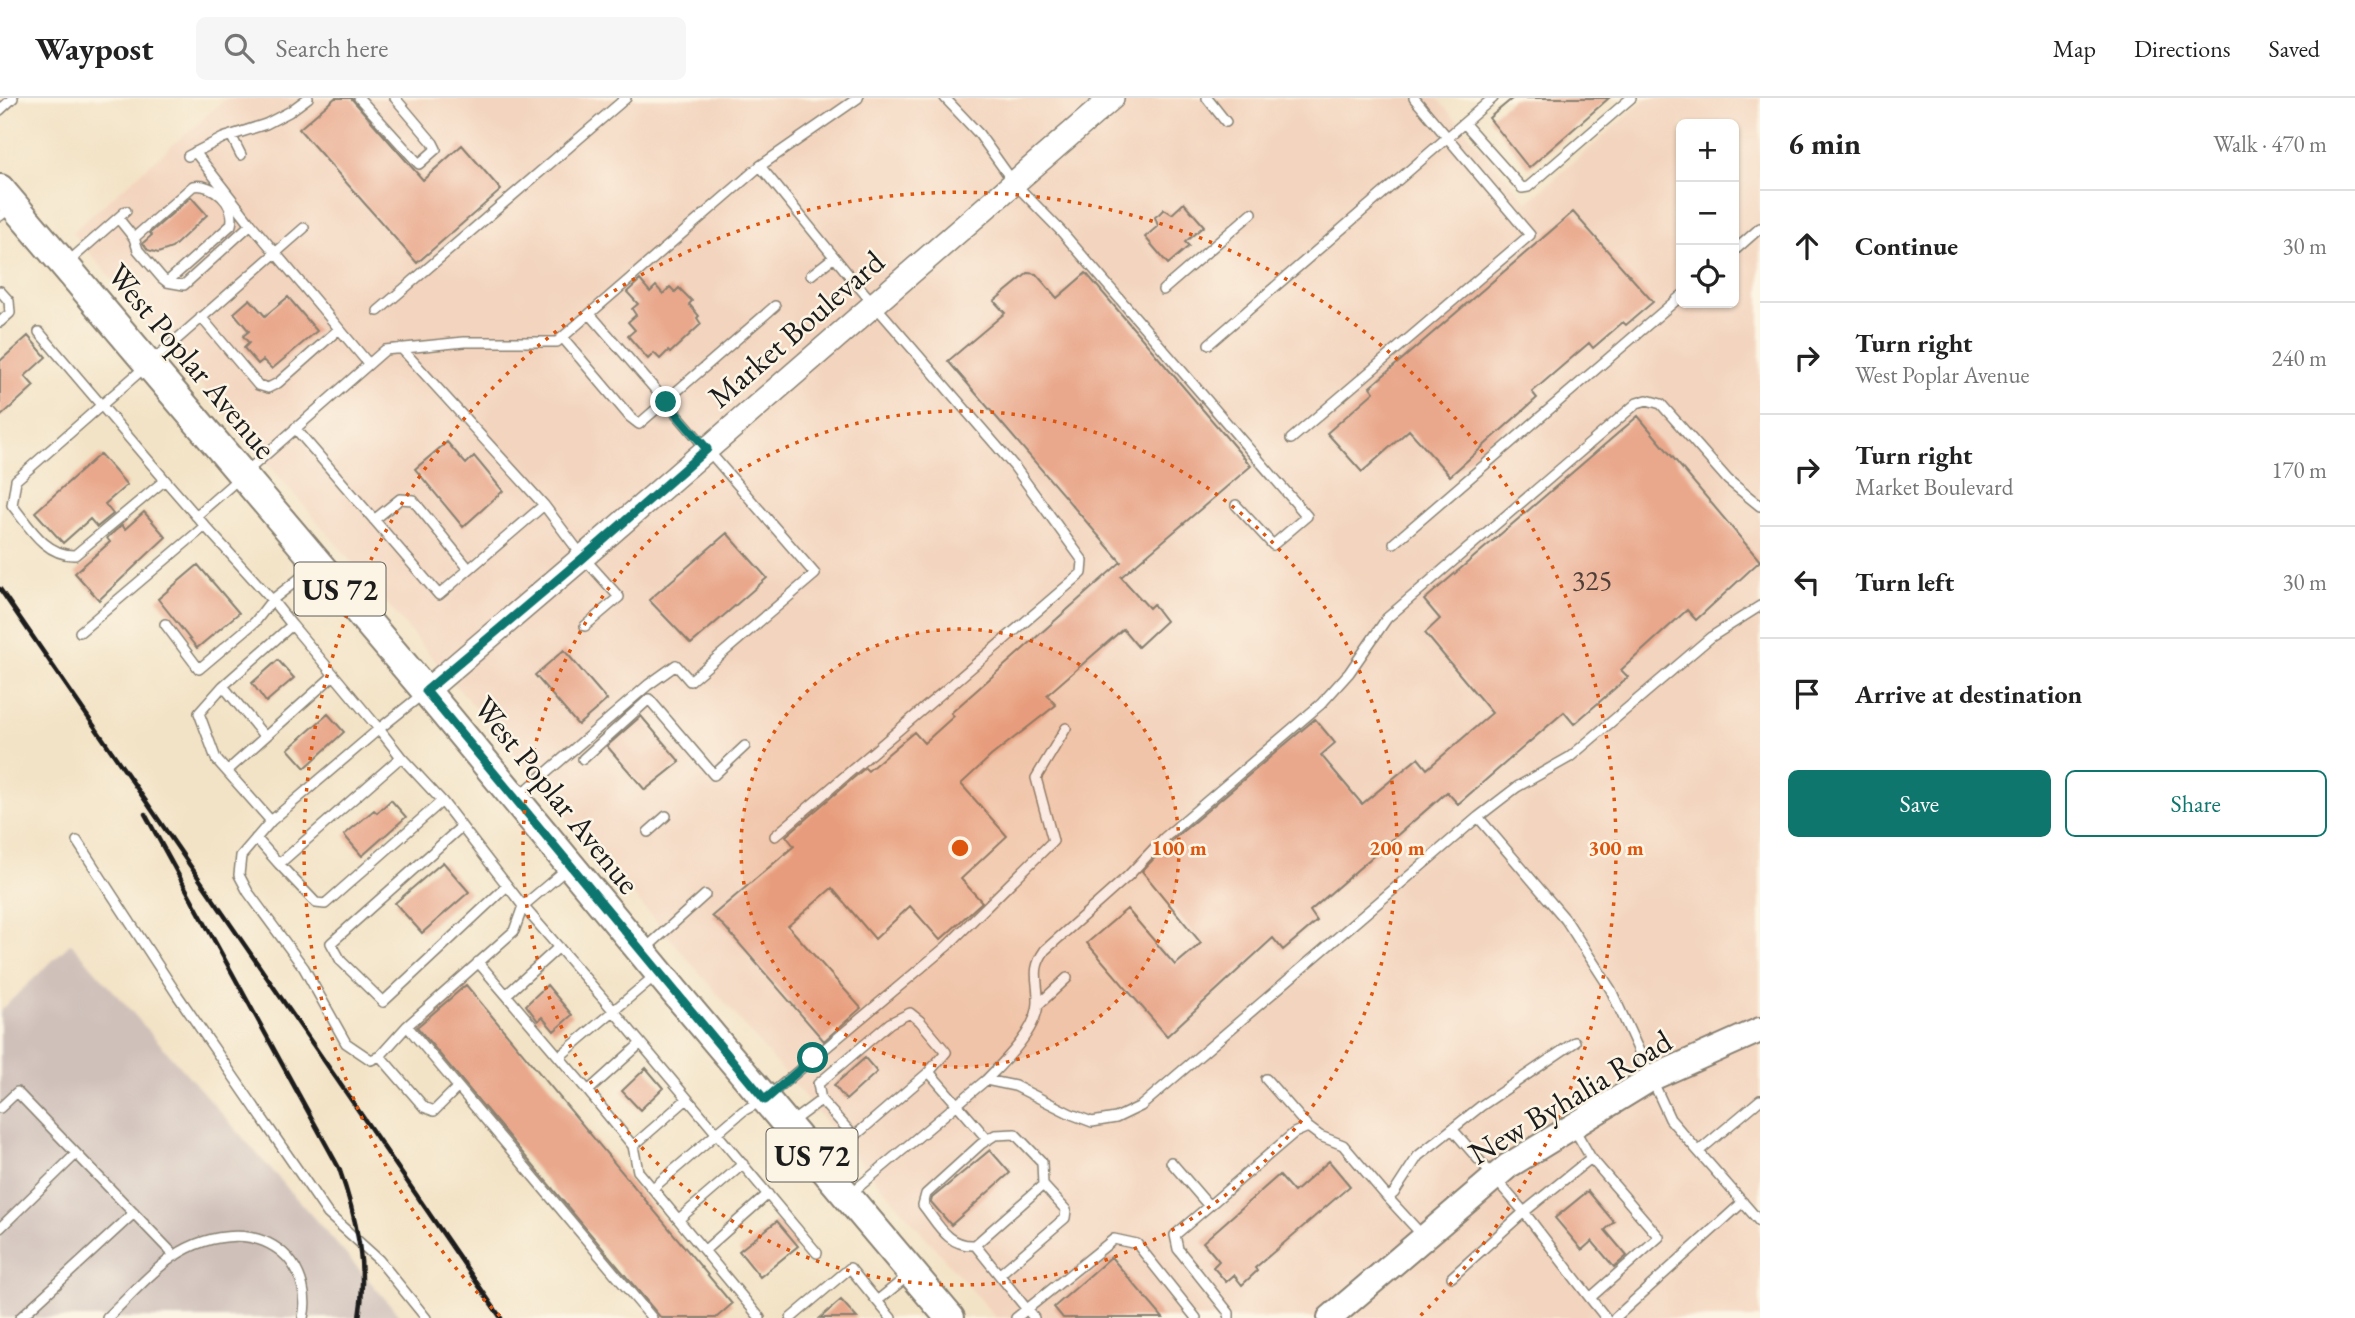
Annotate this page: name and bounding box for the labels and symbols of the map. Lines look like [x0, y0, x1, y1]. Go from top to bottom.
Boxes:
street label: Market Boulevard [699, 240, 894, 417]
street label: West Poplar Avenue [98, 255, 286, 467]
route end [650, 386, 681, 417]
road number: US 72 [294, 562, 386, 616]
house number: 325 [1572, 562, 1612, 598]
street label: West Poplar Avenue [464, 687, 650, 903]
text: 100 m [1151, 834, 1207, 861]
text: 200 m [1369, 834, 1425, 861]
text: 300 m [1588, 834, 1644, 861]
centre of rings [948, 836, 972, 860]
street label: New Byhalia Road [1461, 1019, 1680, 1174]
route start [797, 1042, 828, 1073]
road number: US 72 [766, 1128, 858, 1182]

